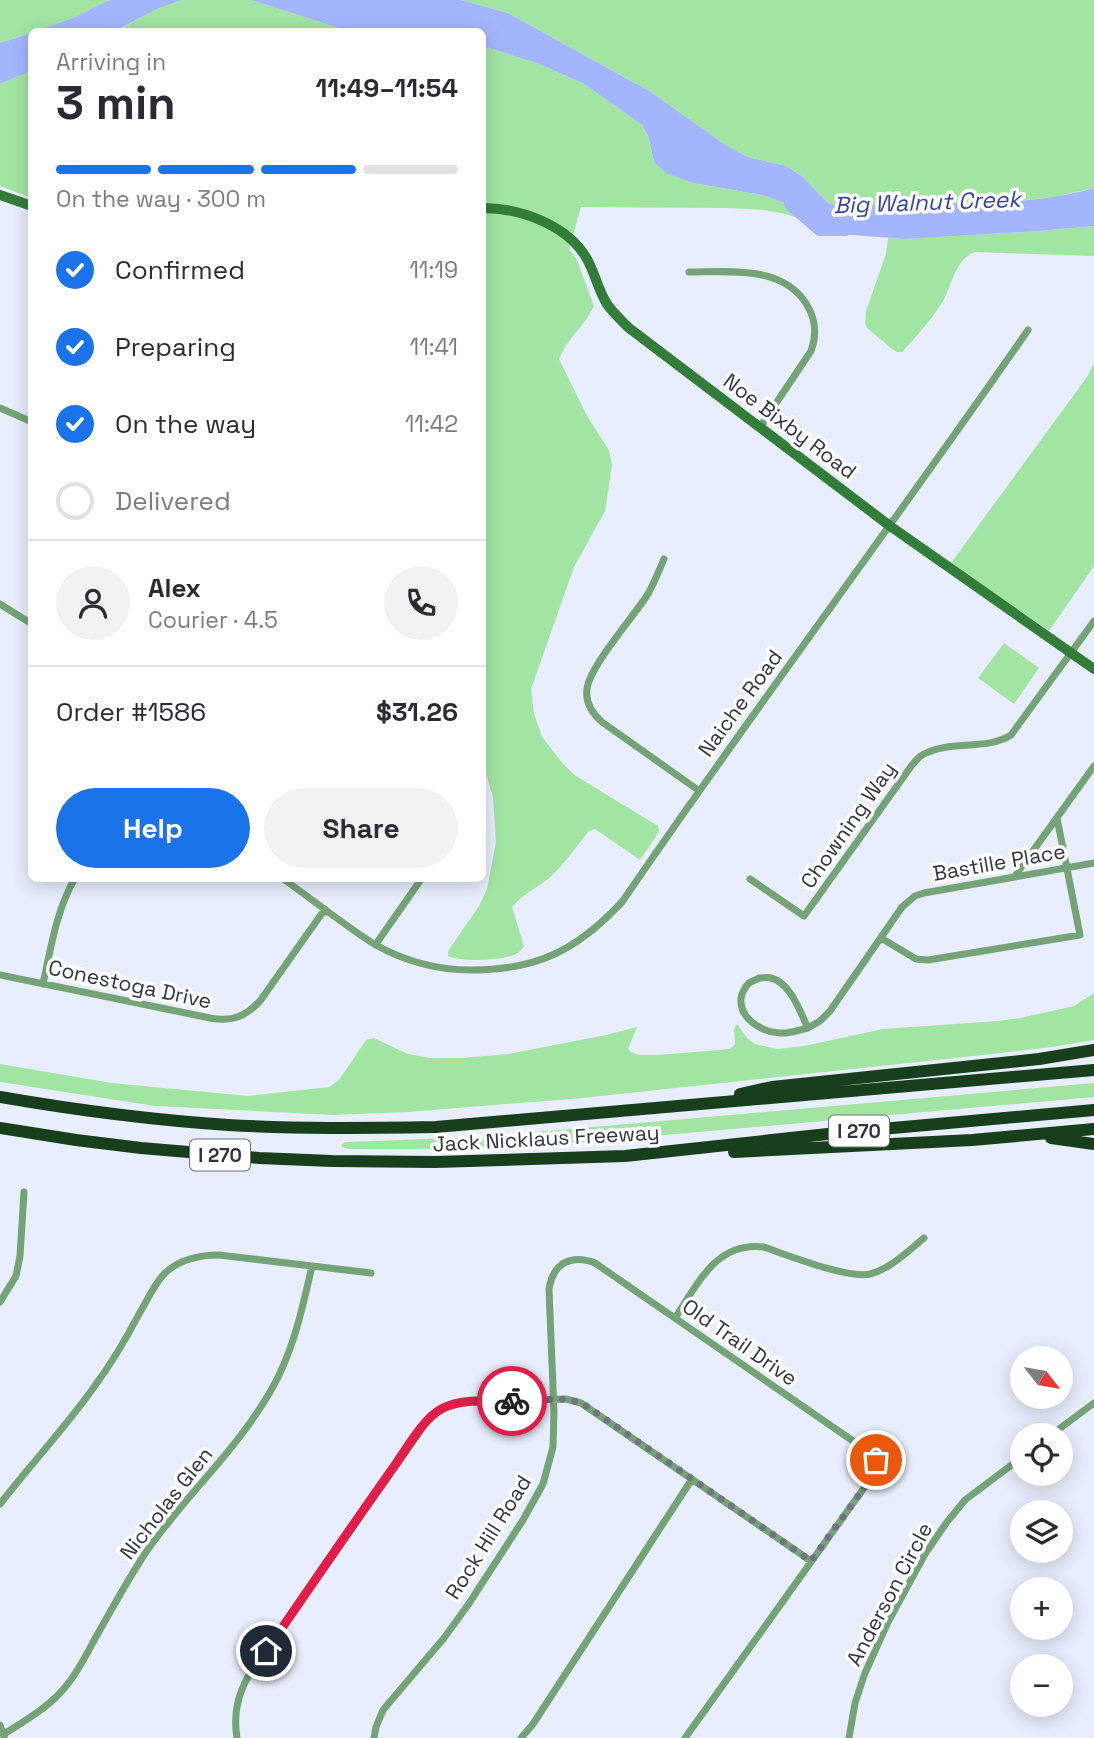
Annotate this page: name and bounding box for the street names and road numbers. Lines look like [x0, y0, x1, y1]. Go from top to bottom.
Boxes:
street label: Noe Bixby Road [718, 367, 862, 485]
street label: Naiche Road [692, 644, 788, 762]
street label: Chowning Way [794, 756, 902, 894]
street label: Bastille Place [931, 837, 1067, 887]
street label: Conestoga Drive [46, 954, 214, 1014]
road number: I 270 [829, 1116, 889, 1147]
street label: Jack Nicklaus Freeway [432, 1119, 660, 1157]
road number: I 270 [190, 1140, 250, 1170]
street label: Old Trail Drive [677, 1293, 803, 1391]
street label: Nicholas Glen [114, 1441, 218, 1565]
street label: Rock Hill Road [439, 1470, 537, 1604]
street label: Anderson Circle [840, 1518, 938, 1670]

